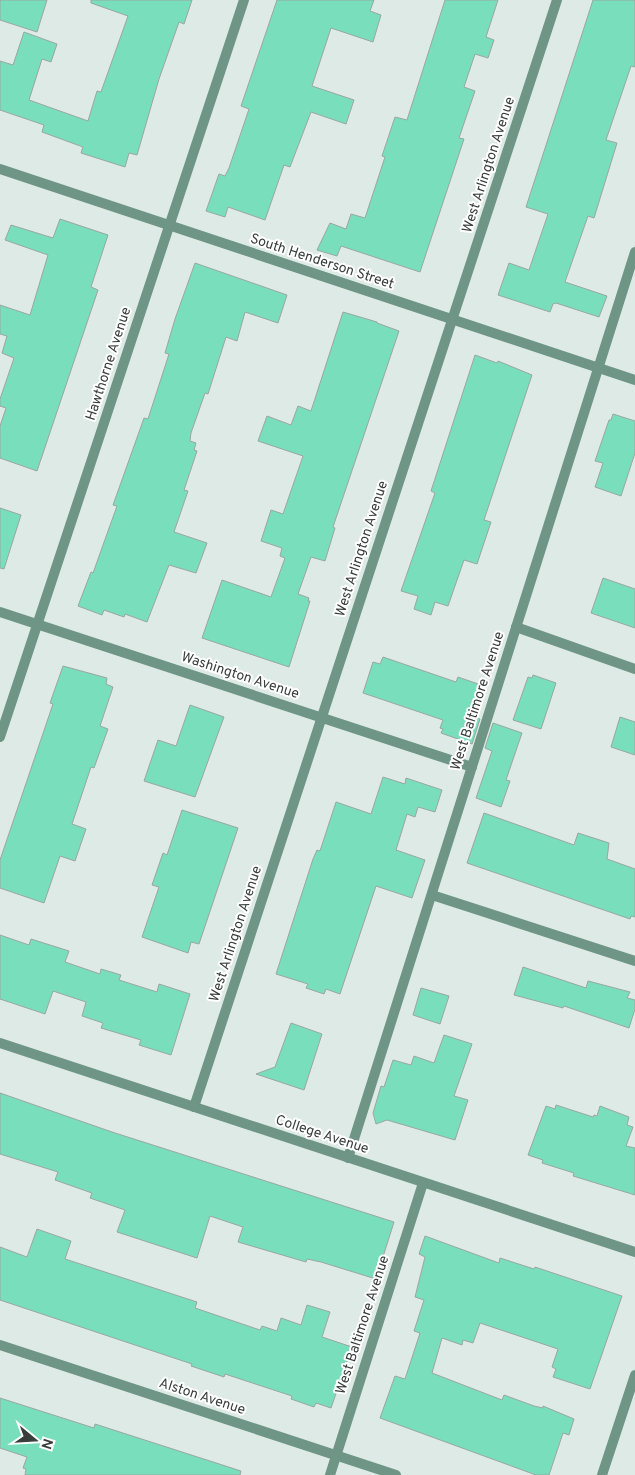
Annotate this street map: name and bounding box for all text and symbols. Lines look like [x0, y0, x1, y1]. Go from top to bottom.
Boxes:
street label: West Arlington Avenue [459, 95, 519, 235]
street label: South Henderson Street [248, 231, 396, 293]
street label: Hawthorne Avenue [83, 305, 135, 423]
street label: West Arlington Avenue [332, 479, 392, 619]
street label: West Baltimore Avenue [448, 630, 508, 772]
street label: Washington Avenue [179, 649, 301, 703]
street label: West Arlington Avenue [206, 864, 266, 1004]
street label: College Avenue [273, 1112, 371, 1158]
street label: West Baltimore Avenue [333, 1254, 393, 1396]
street label: Alston Avenue [157, 1375, 247, 1419]
north arrow [10, 1415, 60, 1465]
text: N [36, 1436, 56, 1451]

